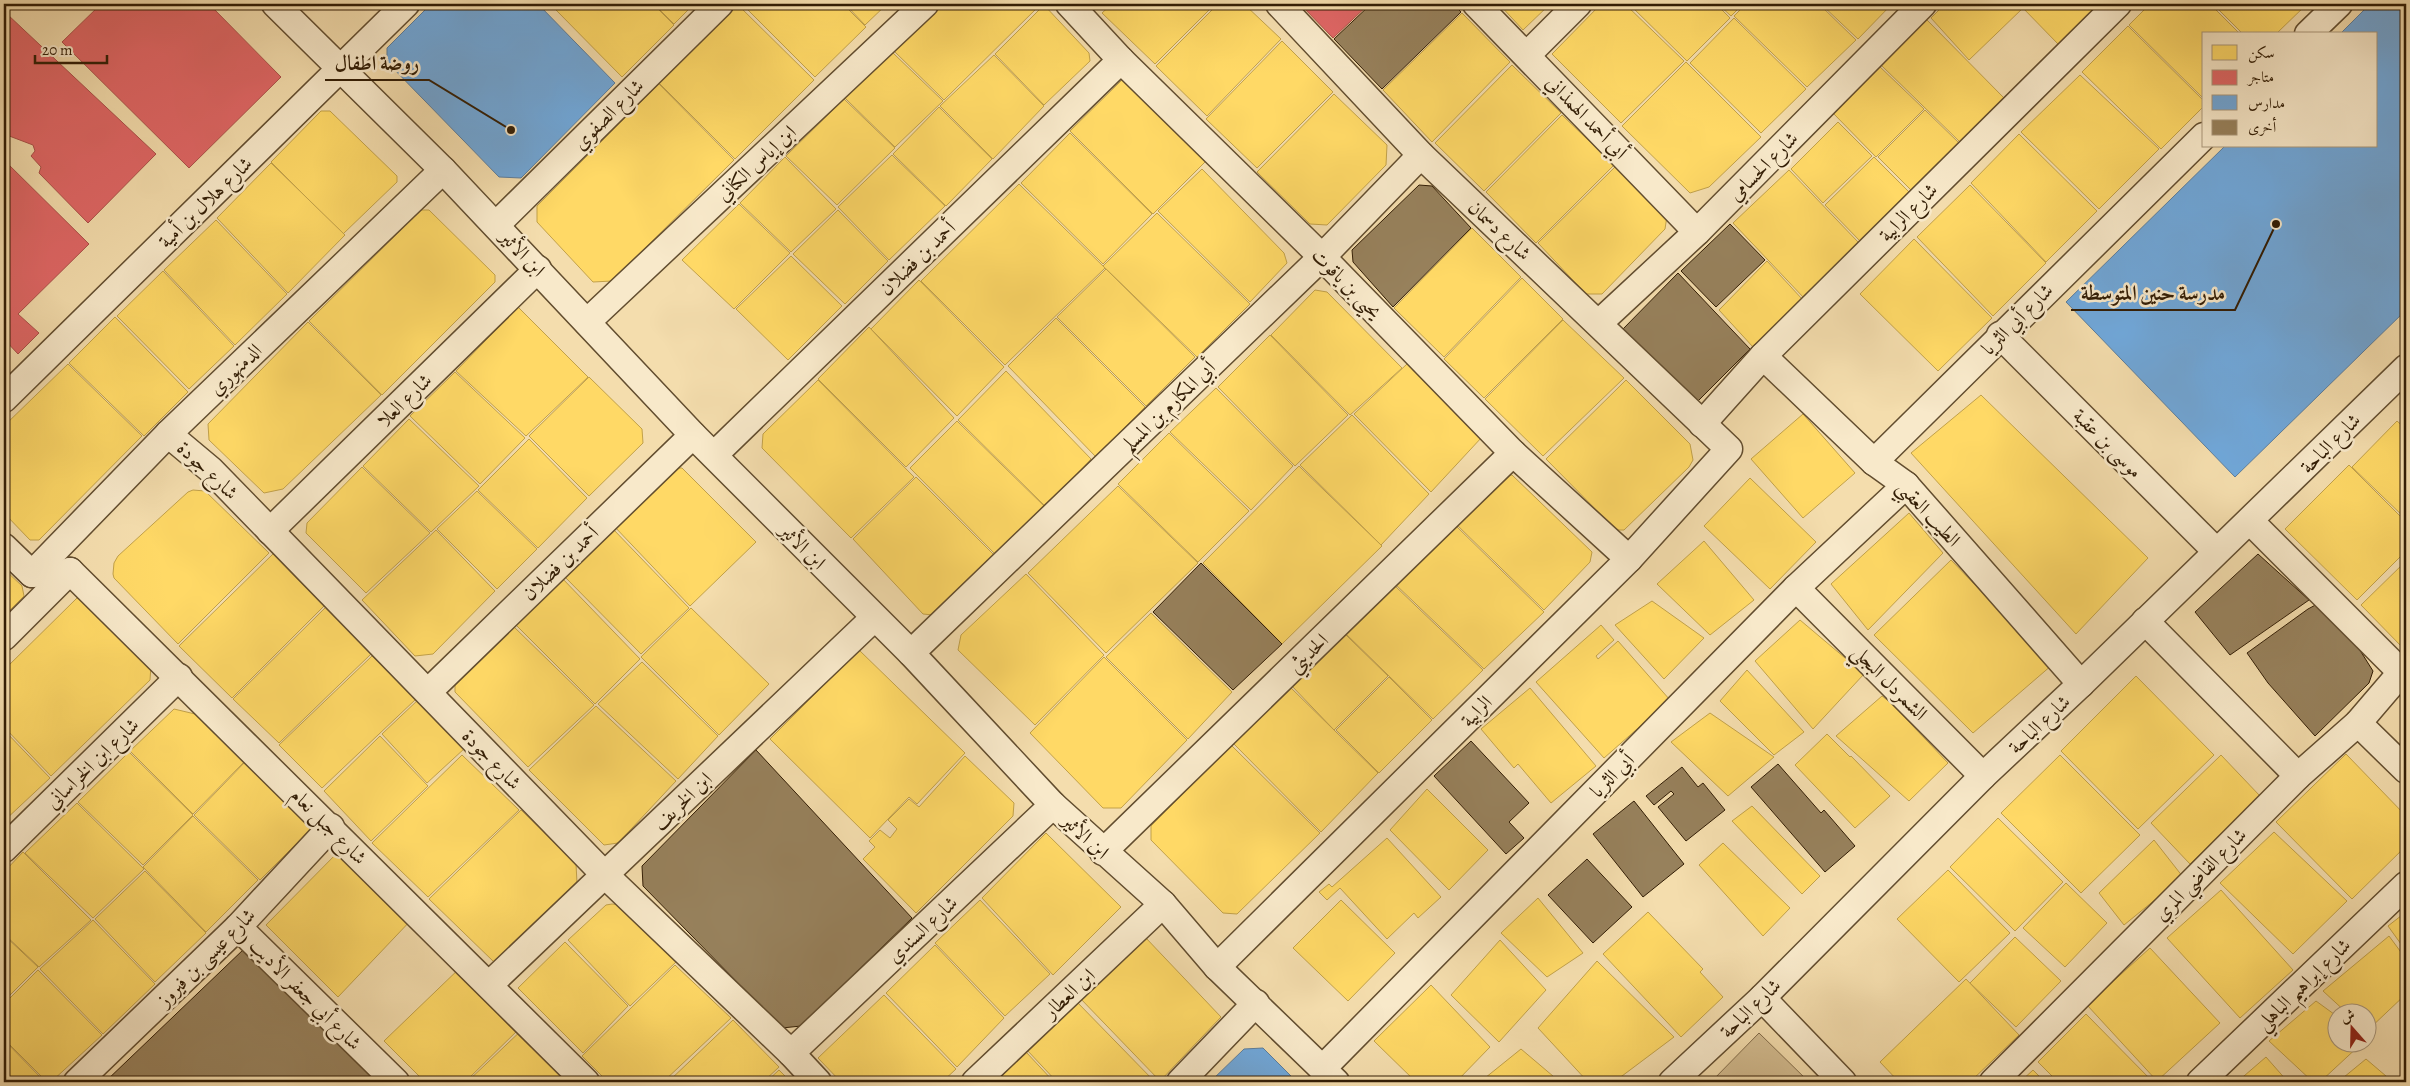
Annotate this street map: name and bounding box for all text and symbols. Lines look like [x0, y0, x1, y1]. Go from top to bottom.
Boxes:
scale bar [35, 32, 108, 64]
legend [2202, 32, 2378, 148]
text: 20 m [42, 40, 73, 60]
text: سكن [2248, 43, 2275, 63]
callout: روضة اطفال [325, 44, 429, 80]
text: روضة اطفال [335, 49, 419, 77]
text: متاجر [2246, 67, 2274, 87]
street label: أبي أحمد الهمذاني [1538, 69, 1635, 167]
street label: شارع الصفوي [567, 73, 653, 159]
text: مدارس [2248, 93, 2285, 113]
text: أخرى [2248, 116, 2277, 137]
street label: ابن إياس الكناني [710, 119, 804, 209]
street label: شارع الحسامي [1722, 125, 1807, 210]
street label: شارع هلال بن أمية [152, 150, 261, 257]
street label: شارع الرابية [1873, 177, 1947, 251]
street label: شارع دسمان [1459, 194, 1537, 270]
street label: أحمد بن فضلان [872, 214, 962, 302]
street label: ابن الأثير [493, 221, 553, 283]
street label: يحيى بن ياقوت [1303, 242, 1388, 327]
callout: مدرسة حنين المتوسطة [2071, 274, 2235, 310]
street label: شارع أبي الثريا [1975, 277, 2062, 364]
text: مدرسة حنين المتوسطة [2081, 279, 2225, 307]
street label: الدمنهوري [203, 337, 269, 403]
street label: أبي المكارم بن المسلم [1115, 354, 1226, 463]
street label: شارع العلا [371, 367, 441, 436]
street label: موسى بن عقبة [2066, 402, 2149, 485]
street label: شارع الباحة [2294, 407, 2369, 482]
street label: شارع جودة [168, 435, 244, 509]
street label: الطيب العقبي [1887, 474, 1967, 556]
street label: ابن الأثير [772, 514, 833, 575]
street label: أحمد بن فضلان [515, 519, 605, 607]
street label: الحديثي [1282, 627, 1337, 682]
street label: الشمردل البجلي [1842, 639, 1933, 730]
street label: شارع الباحة [2002, 689, 2079, 763]
street label: الرابية [1455, 690, 1498, 733]
street label: شارع ابن الخراساني [40, 712, 148, 818]
street label: شارع جودة [453, 723, 527, 799]
street label: أبي الثريا [1583, 746, 1642, 805]
street label: ابن الخريف [647, 766, 718, 837]
street label: شارع جبل نعام [282, 782, 373, 873]
street label: ابن الأثير [1055, 805, 1116, 865]
street label: شارع القاضي المري [2148, 822, 2256, 930]
street label: شارع السندي [881, 890, 966, 972]
street label: شارع عيسى بن فيروز [150, 902, 264, 1017]
street label: شارع أبي جعفر الأديب [241, 931, 369, 1059]
street label: شارع إبراهيم الباهلي [2251, 933, 2355, 1035]
street label: ابن العطار [1036, 962, 1101, 1026]
street label: شارع الباحة [1714, 972, 1790, 1047]
north arrow [2328, 1004, 2378, 1054]

